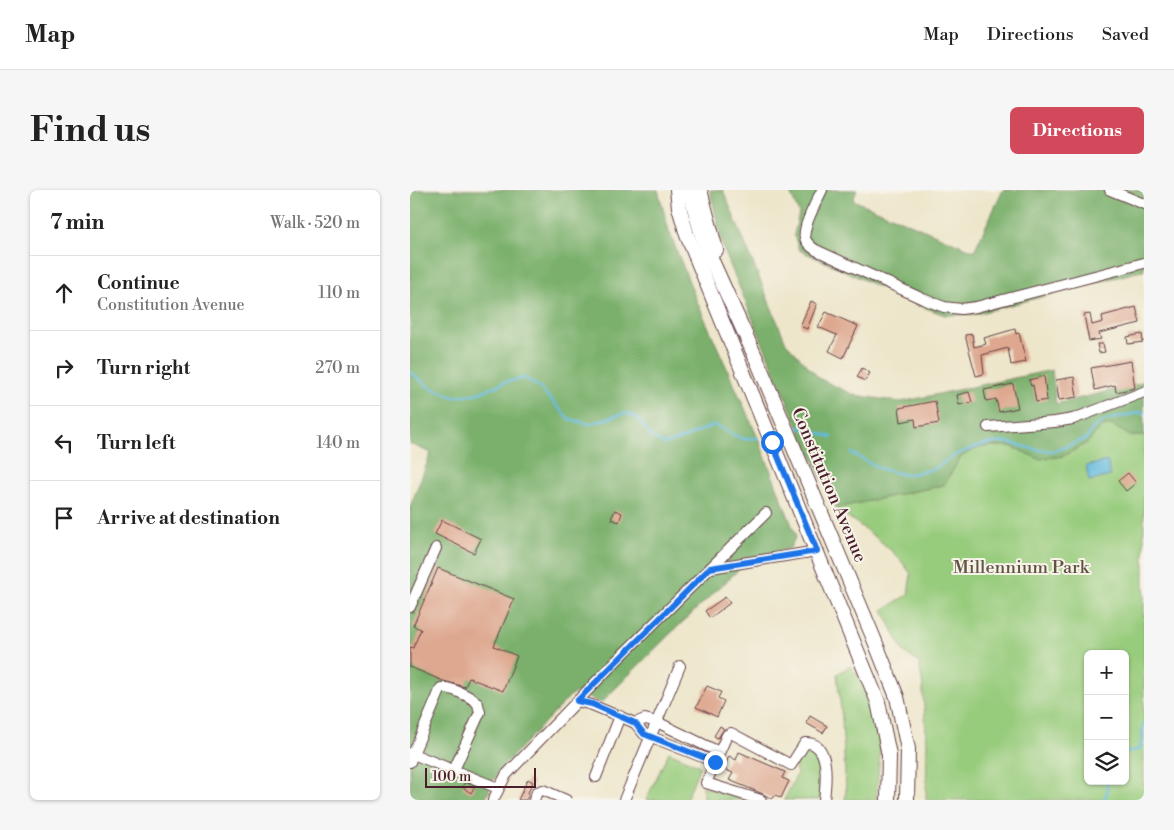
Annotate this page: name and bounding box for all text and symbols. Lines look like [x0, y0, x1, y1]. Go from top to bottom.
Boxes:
text: Map [25, 20, 75, 50]
text: Map [923, 23, 959, 46]
text: Directions [987, 23, 1074, 46]
text: Saved [1102, 23, 1149, 46]
button: Directions [1010, 107, 1144, 154]
text: Find us [30, 109, 150, 152]
text: 7 min [50, 210, 104, 236]
text: Walk · 520 m [270, 213, 360, 233]
text: Continue [97, 271, 180, 295]
icon: ahead [50, 279, 78, 307]
text: 110 m [318, 283, 360, 303]
text: Constitution Avenue [97, 295, 245, 315]
icon: right [50, 354, 78, 382]
text: Turn right [97, 356, 190, 380]
text: 270 m [315, 358, 360, 378]
street label: Constitution Avenue [786, 404, 872, 566]
icon: left [50, 429, 78, 457]
text: Turn left [97, 431, 176, 455]
route start [761, 431, 784, 454]
text: 140 m [316, 433, 360, 453]
icon: arrive [50, 504, 78, 532]
text: Arrive at destination [97, 506, 280, 530]
park label: Millennium Park [953, 556, 1091, 579]
map controls [1084, 650, 1129, 785]
button: + [1084, 650, 1129, 695]
button: − [1084, 695, 1129, 740]
button: layers [1084, 740, 1129, 785]
route end [704, 751, 727, 774]
scale bar [425, 765, 536, 788]
text: 100 m [432, 768, 471, 786]

